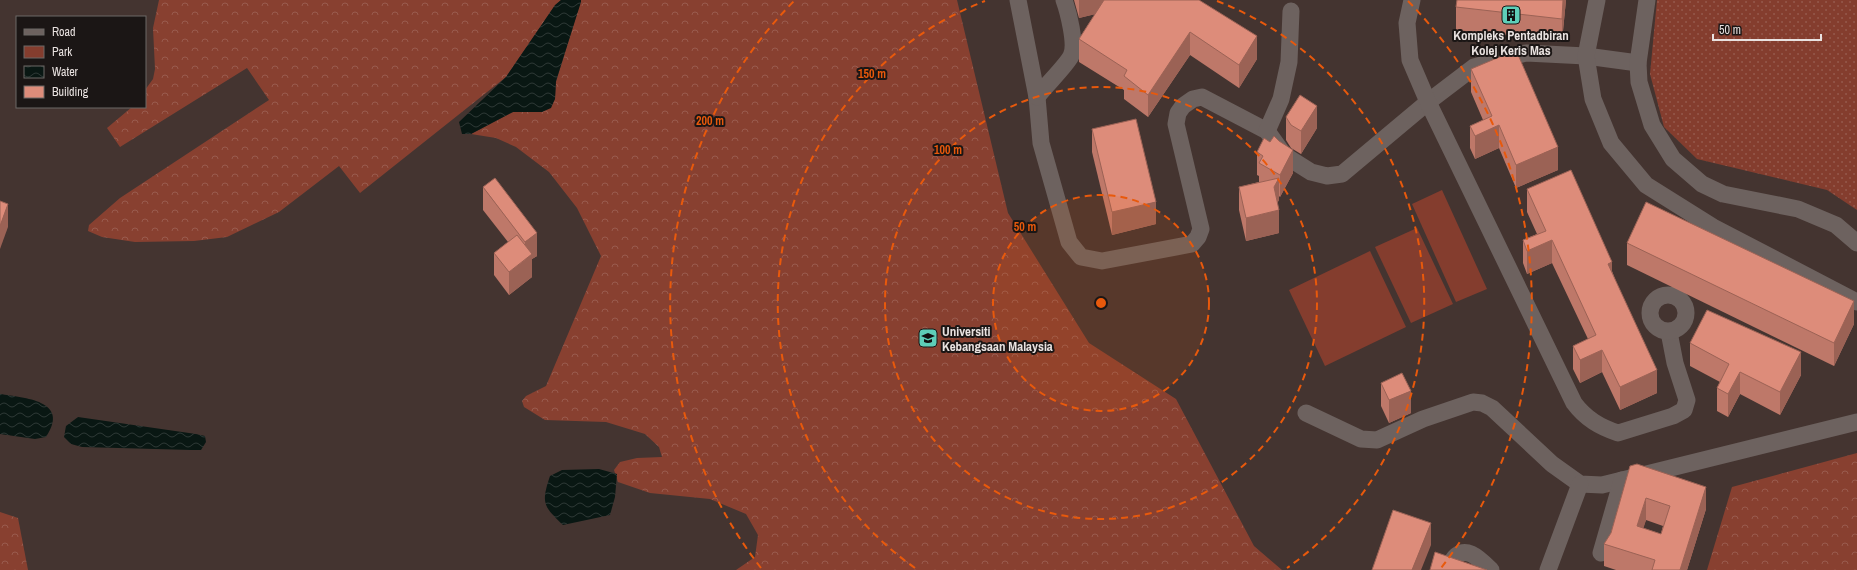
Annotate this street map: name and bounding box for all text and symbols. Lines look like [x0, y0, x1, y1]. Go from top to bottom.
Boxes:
building icon: Kompleks Pentadbiran Kolej Keris Mas [1500, 4, 1522, 26]
legend [16, 16, 146, 108]
scale bar [1713, 16, 1821, 42]
text: 50 m [1719, 22, 1741, 38]
text: Road [52, 24, 76, 40]
place label: Kompleks Pentadbiran Kolej Keris Mas [1453, 27, 1569, 59]
text: Park [52, 44, 72, 60]
text: Water [52, 64, 79, 80]
text: 150 m [858, 66, 886, 82]
text: Building [52, 84, 89, 100]
text: 200 m [696, 113, 724, 129]
text: 100 m [934, 142, 962, 158]
text: 50 m [1014, 219, 1036, 235]
centre of rings [1094, 296, 1108, 310]
place label: Universiti Kebangsaan Malaysia [942, 323, 1053, 355]
school or university icon: Universiti Kebangsaan Malaysia [917, 327, 939, 349]

